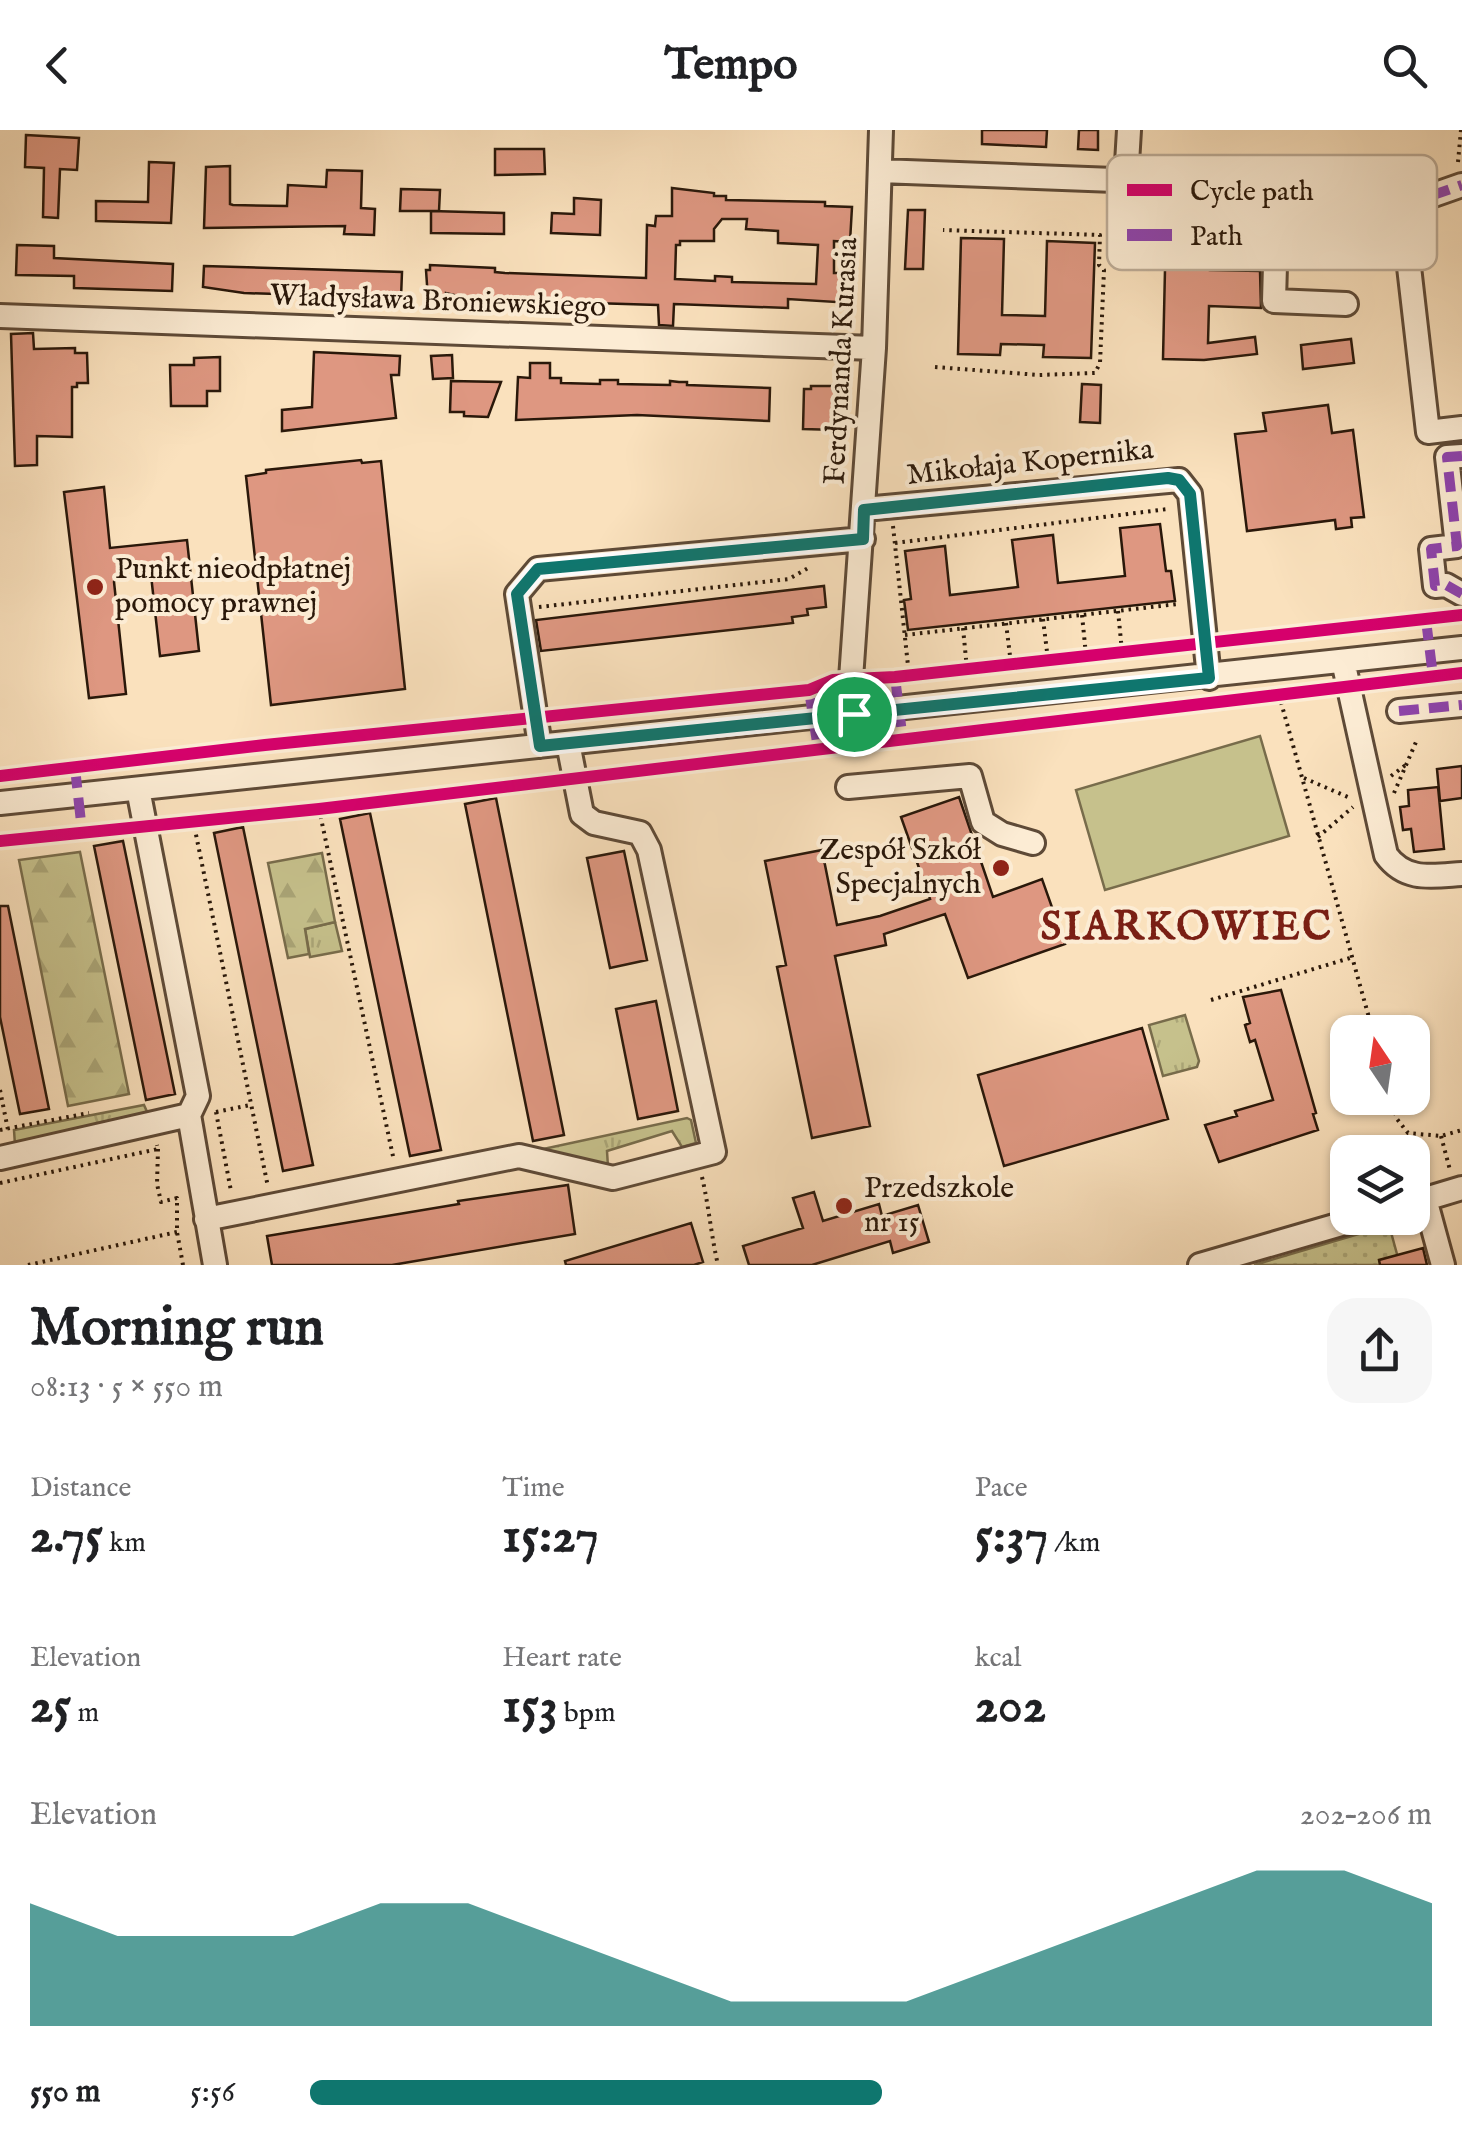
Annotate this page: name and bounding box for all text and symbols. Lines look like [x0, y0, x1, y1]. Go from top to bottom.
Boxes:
text: Tempo [665, 37, 797, 94]
icon: back [30, 38, 85, 93]
icon: search [1377, 38, 1432, 93]
legend [1107, 155, 1437, 270]
text: Cycle path [1190, 175, 1314, 210]
text: Path [1190, 220, 1243, 255]
street label: Ferdynanda Kurasia [817, 236, 867, 485]
street label: Władysława Broniewskiego [269, 277, 607, 327]
street label: Mikołaja Kopernika [905, 431, 1155, 495]
place label: Punkt nieodpłatnej pomocy prawnej [115, 551, 351, 623]
marker: Punkt nieodpłatnej pomocy prawnej [84, 576, 106, 598]
pin [812, 672, 897, 757]
icon: arrive [827, 687, 882, 742]
place label: Zespół Szkół Specjalnych [819, 832, 982, 904]
marker: Zespół Szkół Specjalnych [990, 857, 1012, 879]
district label: SIARKOWIEC [1041, 903, 1333, 954]
north arrow [1330, 1015, 1430, 1115]
map controls [1330, 1015, 1430, 1235]
button: layers [1330, 1135, 1430, 1235]
place label: Przedszkole nr 15 [864, 1170, 1014, 1242]
marker: Przedszkole nr 15 [833, 1195, 855, 1217]
text: Morning run [30, 1294, 324, 1364]
button: share [1327, 1298, 1432, 1403]
text: 08:13 · 5 × 550 m [30, 1367, 223, 1408]
text: Distance [30, 1471, 131, 1506]
text: Time [502, 1471, 565, 1506]
text: Pace [975, 1471, 1028, 1506]
text: 2.75 [30, 1506, 103, 1569]
text: 15:27 [502, 1506, 599, 1569]
text: 5:37 [975, 1506, 1048, 1569]
text: km [103, 1526, 146, 1561]
text: /km [1048, 1526, 1100, 1561]
text: Elevation [30, 1641, 141, 1676]
text: Heart rate [502, 1641, 622, 1676]
text: kcal [975, 1641, 1021, 1676]
text: 25 [30, 1676, 71, 1739]
text: 153 [502, 1676, 558, 1739]
text: 202 [975, 1676, 1046, 1739]
text: m [71, 1696, 99, 1731]
text: bpm [558, 1696, 616, 1731]
text: Elevation [30, 1795, 157, 1836]
text: 202–206 m [1300, 1795, 1432, 1836]
text: 550 m [30, 2072, 100, 2113]
text: 5:56 [190, 2072, 235, 2113]

